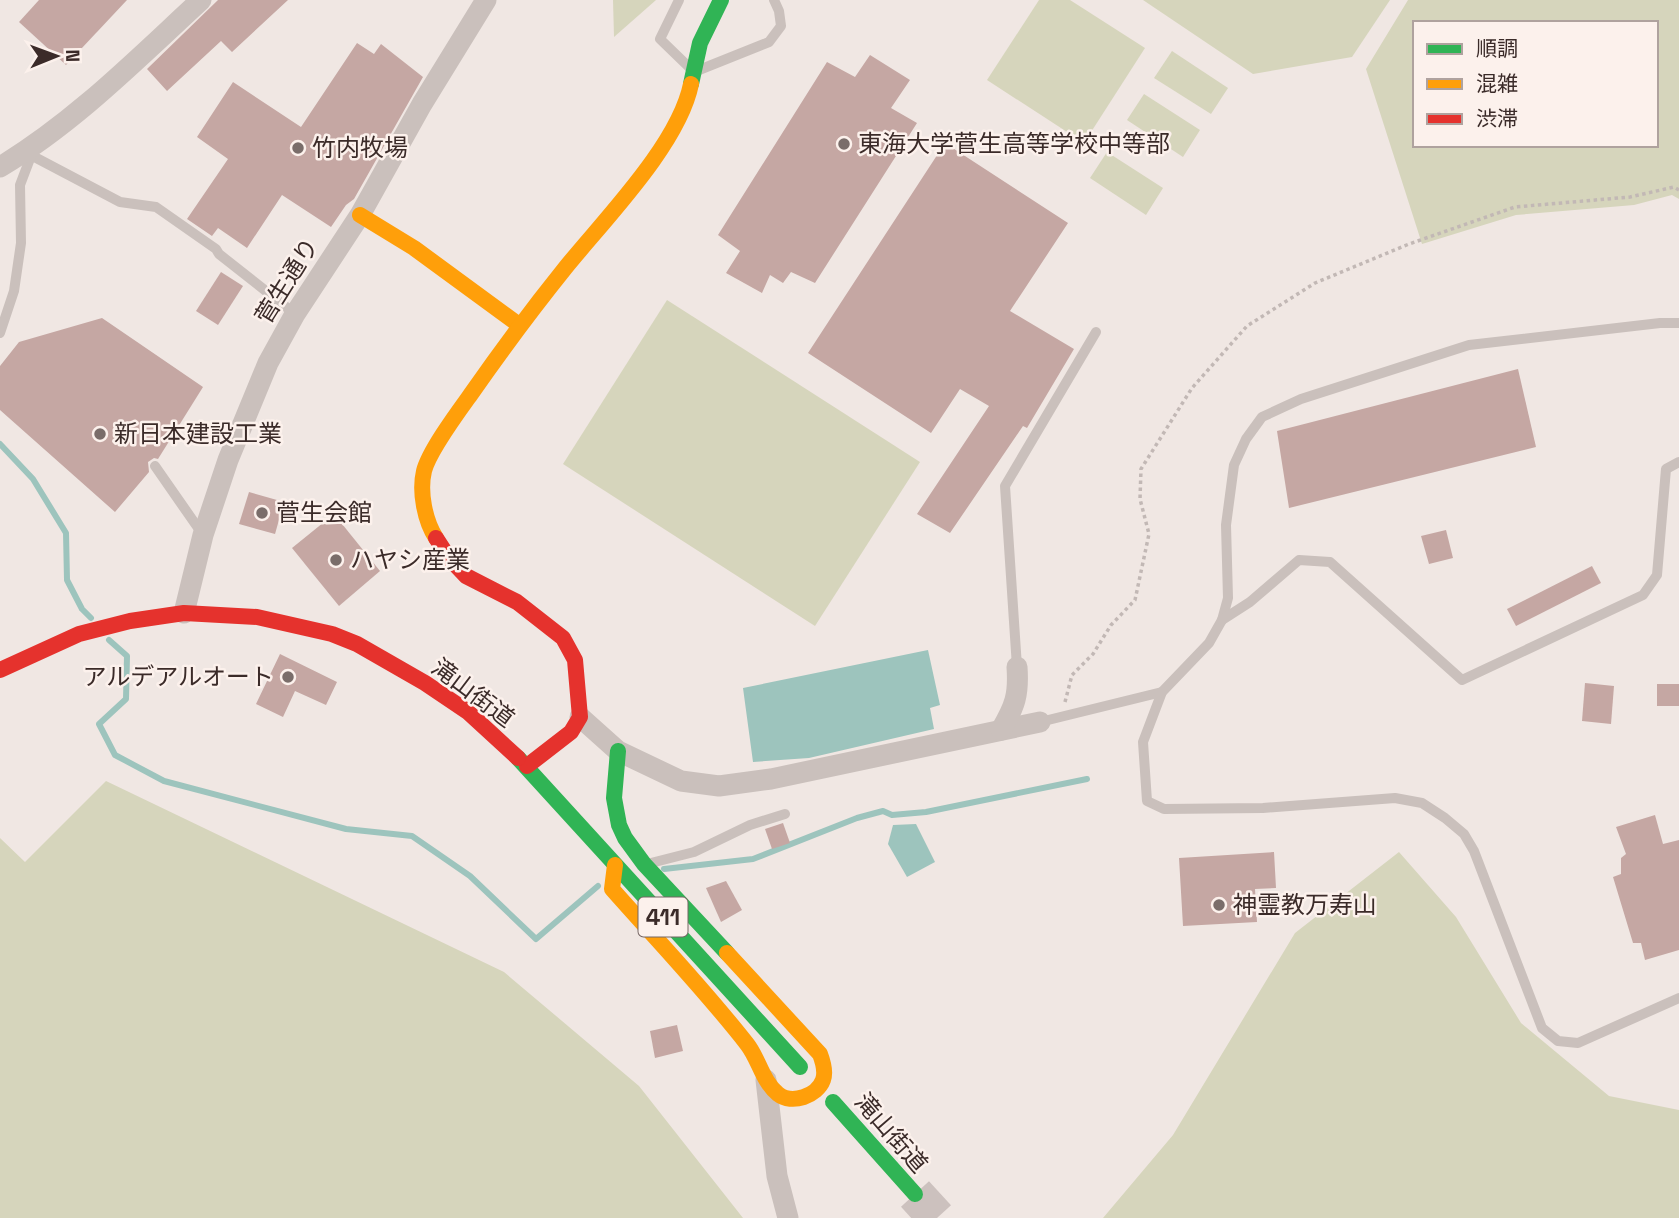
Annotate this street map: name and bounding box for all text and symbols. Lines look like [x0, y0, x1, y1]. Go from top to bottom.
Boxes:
north arrow [21, 21, 91, 91]
legend [1413, 21, 1658, 147]
text: 順調 [1476, 35, 1518, 62]
text: N [60, 49, 85, 62]
text: 混雑 [1476, 70, 1518, 97]
text: 渋滞 [1476, 105, 1518, 132]
place label: 東海大学菅生高等学校中等部 [858, 128, 1170, 159]
place label: 竹内牧場 [312, 132, 408, 163]
marker: 東海大学菅生高等学校中等部 [836, 136, 852, 152]
marker: 竹内牧場 [290, 140, 306, 156]
street label: 菅生通り [248, 232, 325, 330]
place label: 新日本建設工業 [114, 418, 282, 449]
marker: 新日本建設工業 [92, 426, 108, 442]
place label: 菅生会館 [276, 497, 372, 528]
marker: 菅生会館 [254, 505, 270, 521]
place label: ハヤシ産業 [350, 544, 470, 575]
marker: ハヤシ産業 [328, 552, 344, 568]
street label: 滝山街道 [426, 651, 521, 734]
place label: アルデアルオート [82, 661, 274, 692]
marker: アルデアルオート [280, 669, 296, 685]
place label: 神霊教万寿山 [1233, 889, 1377, 920]
marker: 神霊教万寿山 [1211, 897, 1227, 913]
road number: 411 [638, 898, 688, 936]
street label: 滝山街道 [848, 1086, 935, 1179]

